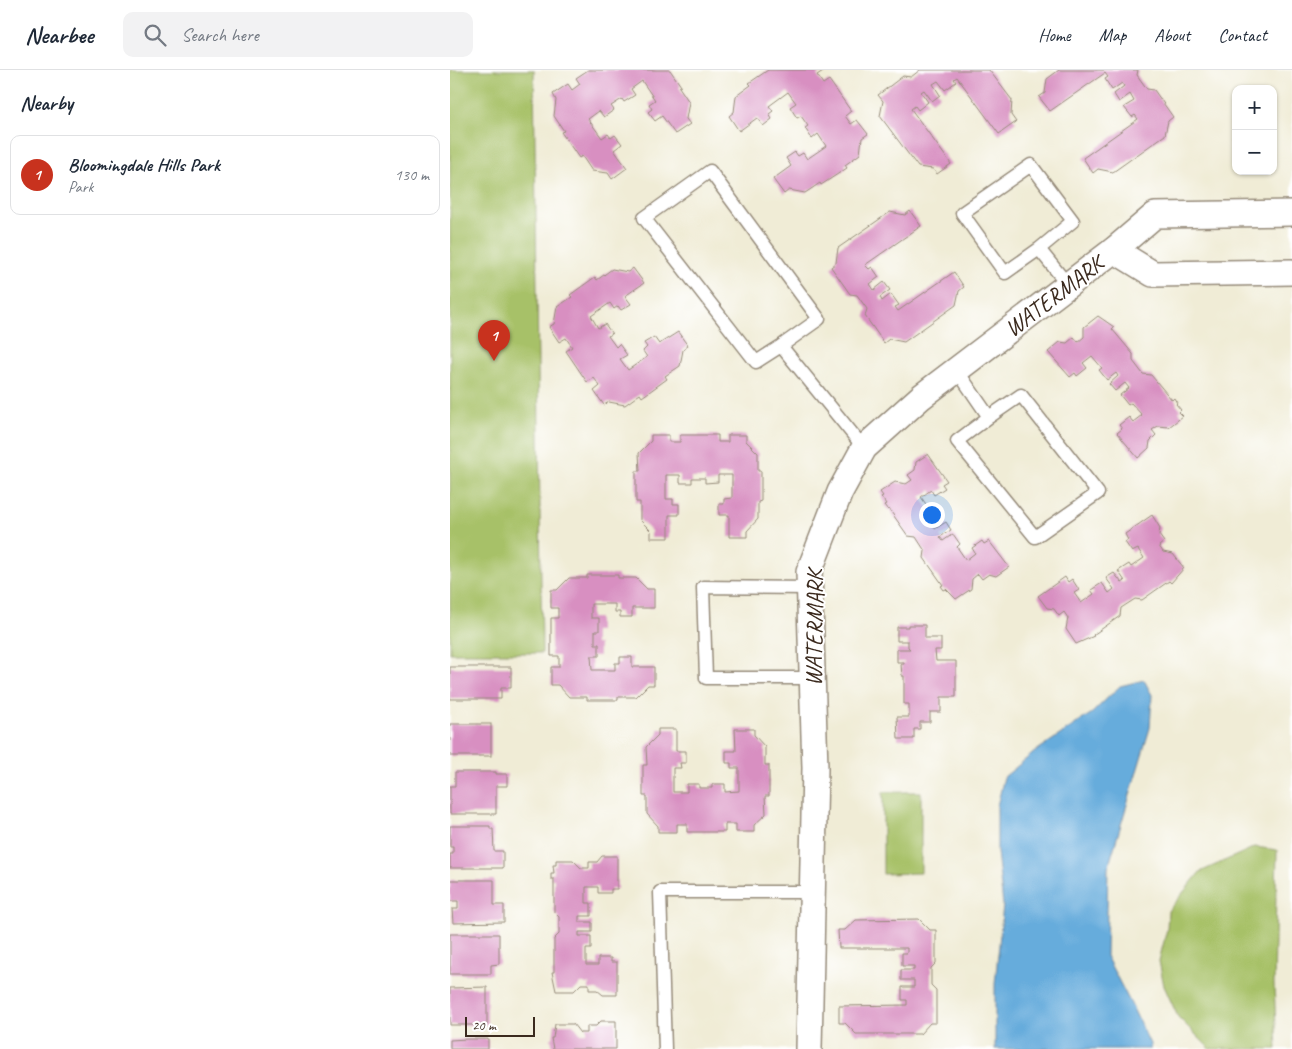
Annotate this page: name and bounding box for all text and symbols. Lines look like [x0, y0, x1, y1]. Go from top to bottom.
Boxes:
search box [123, 12, 473, 57]
text: Nearbee [25, 20, 93, 50]
icon: search [141, 21, 169, 49]
text: Search here [181, 23, 259, 47]
text: Home [1038, 24, 1071, 46]
text: Map [1099, 24, 1126, 46]
text: About [1154, 24, 1190, 46]
text: Contact [1218, 24, 1267, 46]
map controls [1232, 85, 1277, 175]
button: + [1232, 85, 1277, 130]
text: Nearby [20, 90, 73, 116]
button: − [1232, 130, 1277, 175]
text: Bloomingdale Hills Park [68, 153, 220, 177]
text: 1 [33, 165, 41, 185]
text: 130 m [395, 165, 429, 185]
text: Park [68, 177, 93, 197]
street label: WATERMARK [998, 247, 1113, 343]
pin: 1 [478, 320, 510, 361]
your location [919, 502, 945, 528]
street label: WATERMARK [798, 565, 830, 686]
scale bar [465, 1014, 535, 1037]
text: 20 m [472, 1017, 496, 1034]

